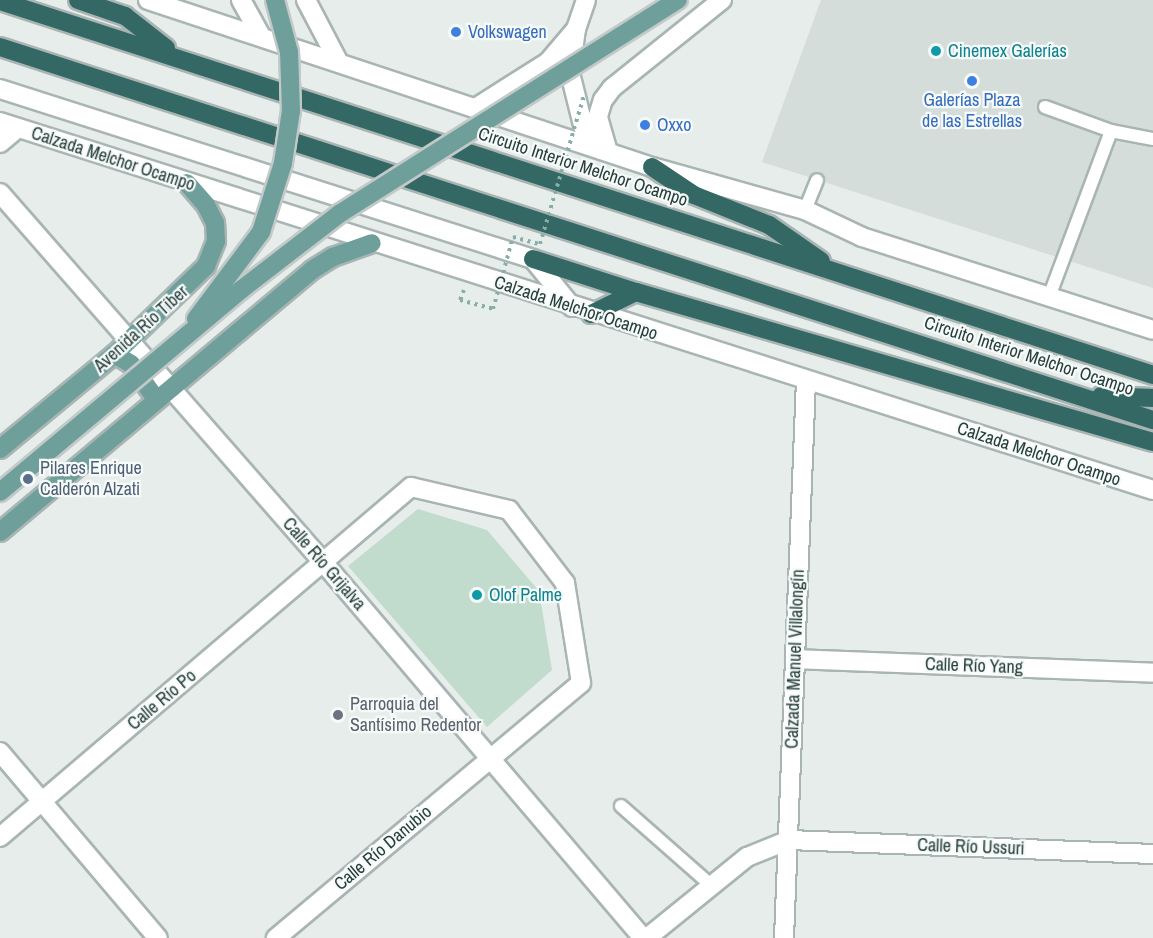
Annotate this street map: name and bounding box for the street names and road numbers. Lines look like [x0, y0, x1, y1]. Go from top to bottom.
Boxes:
street label: Calzada Melchor Ocampo [29, 122, 197, 196]
street label: Circuito Interior Melchor Ocampo [476, 123, 690, 211]
street label: Calzada Melchor Ocampo [492, 271, 660, 345]
street label: Avenida Río Tíber [89, 281, 193, 377]
street label: Circuito Interior Melchor Ocampo [922, 312, 1136, 400]
street label: Calzada Melchor Ocampo [955, 417, 1123, 491]
street label: Calle Río Grijalva [278, 513, 370, 615]
street label: Calzada Manuel Villalongín [781, 569, 809, 749]
street label: Calle Río Yang [925, 653, 1023, 679]
street label: Calle Río Po [123, 665, 201, 735]
street label: Calle Río Danubio [330, 801, 436, 895]
street label: Calle Río Ussuri [917, 834, 1025, 860]

